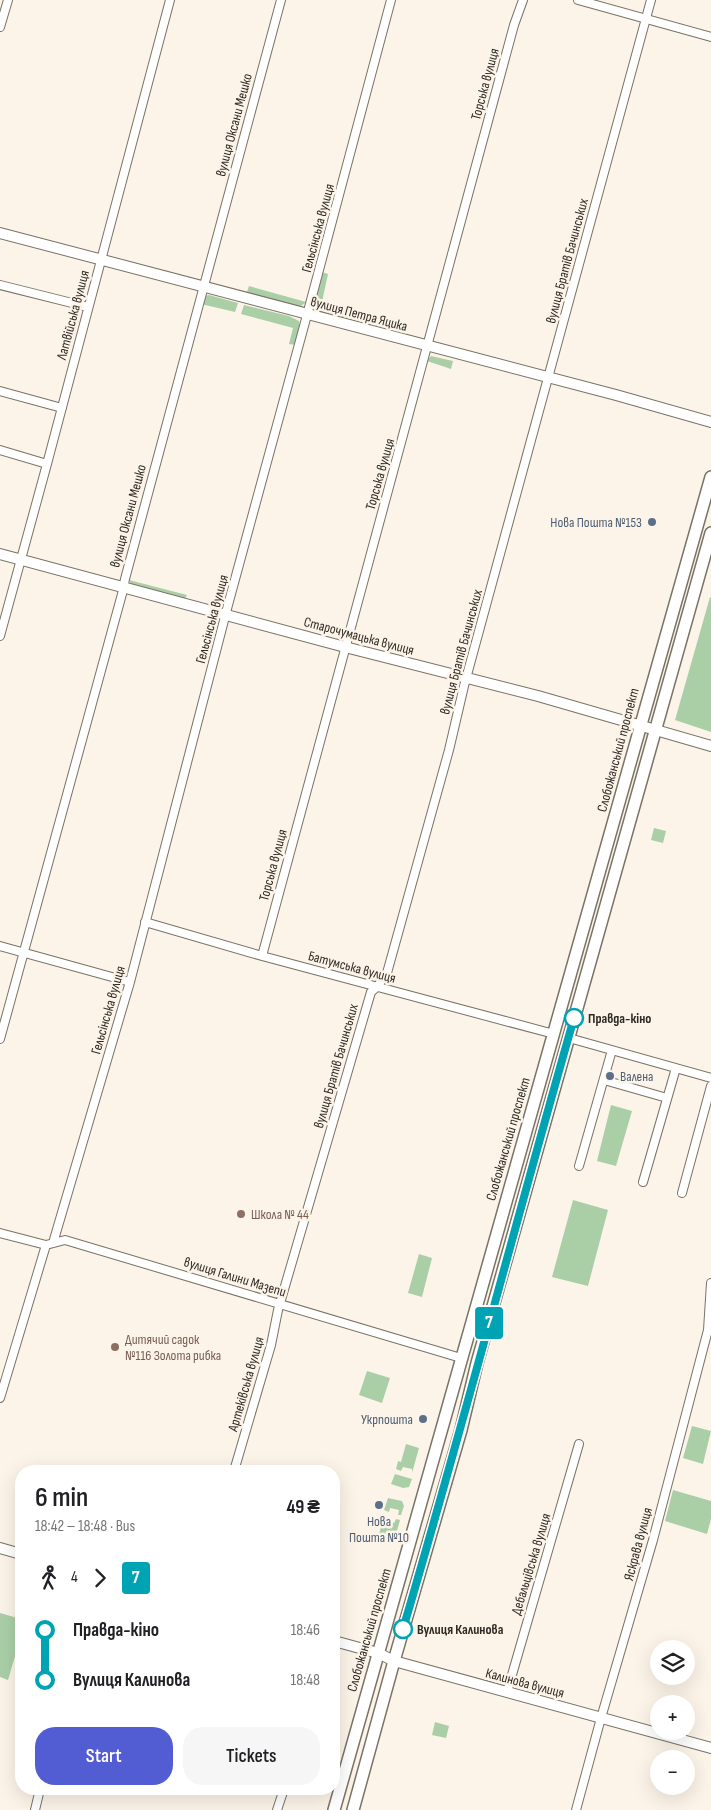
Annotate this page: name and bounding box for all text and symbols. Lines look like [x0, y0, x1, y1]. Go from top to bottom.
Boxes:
street label: Торська вулиця [467, 46, 503, 122]
street label: вулиця Оксани Мешко [212, 71, 256, 178]
street label: Гельсінська вулиця [298, 182, 338, 274]
street label: вулиця Братів Бачинських [542, 196, 592, 325]
street label: Латвійська вулиця [53, 268, 93, 363]
street label: вулиця Петра Яцика [309, 293, 409, 335]
street label: Торська вулиця [362, 436, 398, 512]
street label: вулиця Оксани Мешко [106, 462, 150, 569]
place label: Нова Пошта №153 [550, 514, 642, 531]
marker: Нова Пошта №153 [646, 516, 658, 528]
street label: Гельсінська вулиця [192, 573, 232, 665]
street label: вулиця Братів Бачинських [436, 587, 486, 716]
street label: Старочумацька вулиця [302, 613, 416, 659]
street label: Слобожанський проспект [593, 686, 643, 814]
street label: Торська вулиця [255, 827, 291, 903]
street label: Батумська вулиця [306, 947, 398, 987]
street label: Гельсінська вулиця [87, 964, 129, 1056]
street label: вулиця Братів Бачинських [310, 1001, 362, 1130]
marker: Правда-кіно [564, 1008, 584, 1028]
place label: Правда-кіно [588, 1010, 651, 1027]
place label: Валена [620, 1068, 653, 1085]
marker: Валена [604, 1070, 616, 1082]
street label: Слобожанський проспект [482, 1075, 534, 1203]
place label: Школа № 44 [251, 1206, 309, 1223]
marker: Школа № 44 [235, 1208, 247, 1220]
street label: вулиця Галини Мазепи [182, 1253, 288, 1301]
line badge: 7 [473, 1307, 505, 1339]
text: 7 [485, 1312, 493, 1333]
place label: Дитячий садок №116 Золота рибка [125, 1331, 221, 1364]
street label: Артеківська вулиця [224, 1335, 268, 1434]
marker: Дитячий садок №116 Золота рибка [109, 1341, 121, 1353]
place label: Укрпошта [361, 1411, 413, 1428]
marker: Укрпошта [417, 1413, 429, 1425]
text: 6 min [35, 1481, 88, 1514]
text: 49 ₴ [286, 1496, 320, 1519]
marker: Нова Пошта №10 [373, 1499, 385, 1511]
street label: Яскрава вулиця [620, 1505, 656, 1583]
street label: Дебальцівська вулиця [507, 1511, 555, 1617]
place label: Нова Пошта №10 [349, 1513, 409, 1546]
text: 18:42 – 18:48 · Bus [35, 1517, 135, 1536]
icon: walk [35, 1564, 63, 1592]
icon: forward [86, 1564, 114, 1592]
street label: Слобожанський проспект [343, 1566, 395, 1694]
text: 7 [132, 1567, 140, 1588]
text: 4 [71, 1568, 78, 1587]
text: Правда-кіно [73, 1619, 159, 1642]
marker: Вулиця Калинова [393, 1619, 413, 1639]
text: 18:46 [291, 1621, 320, 1640]
place label: Вулиця Калинова [417, 1621, 504, 1638]
map controls [650, 1640, 695, 1795]
button: layers [650, 1640, 695, 1685]
street label: Калинова вулиця [484, 1664, 566, 1702]
text: Вулиця Калинова [73, 1669, 190, 1692]
text: 18:48 [291, 1671, 320, 1690]
button: + [650, 1695, 695, 1740]
button: Start [35, 1727, 173, 1785]
button: Tickets [183, 1727, 320, 1785]
button: − [650, 1750, 695, 1795]

